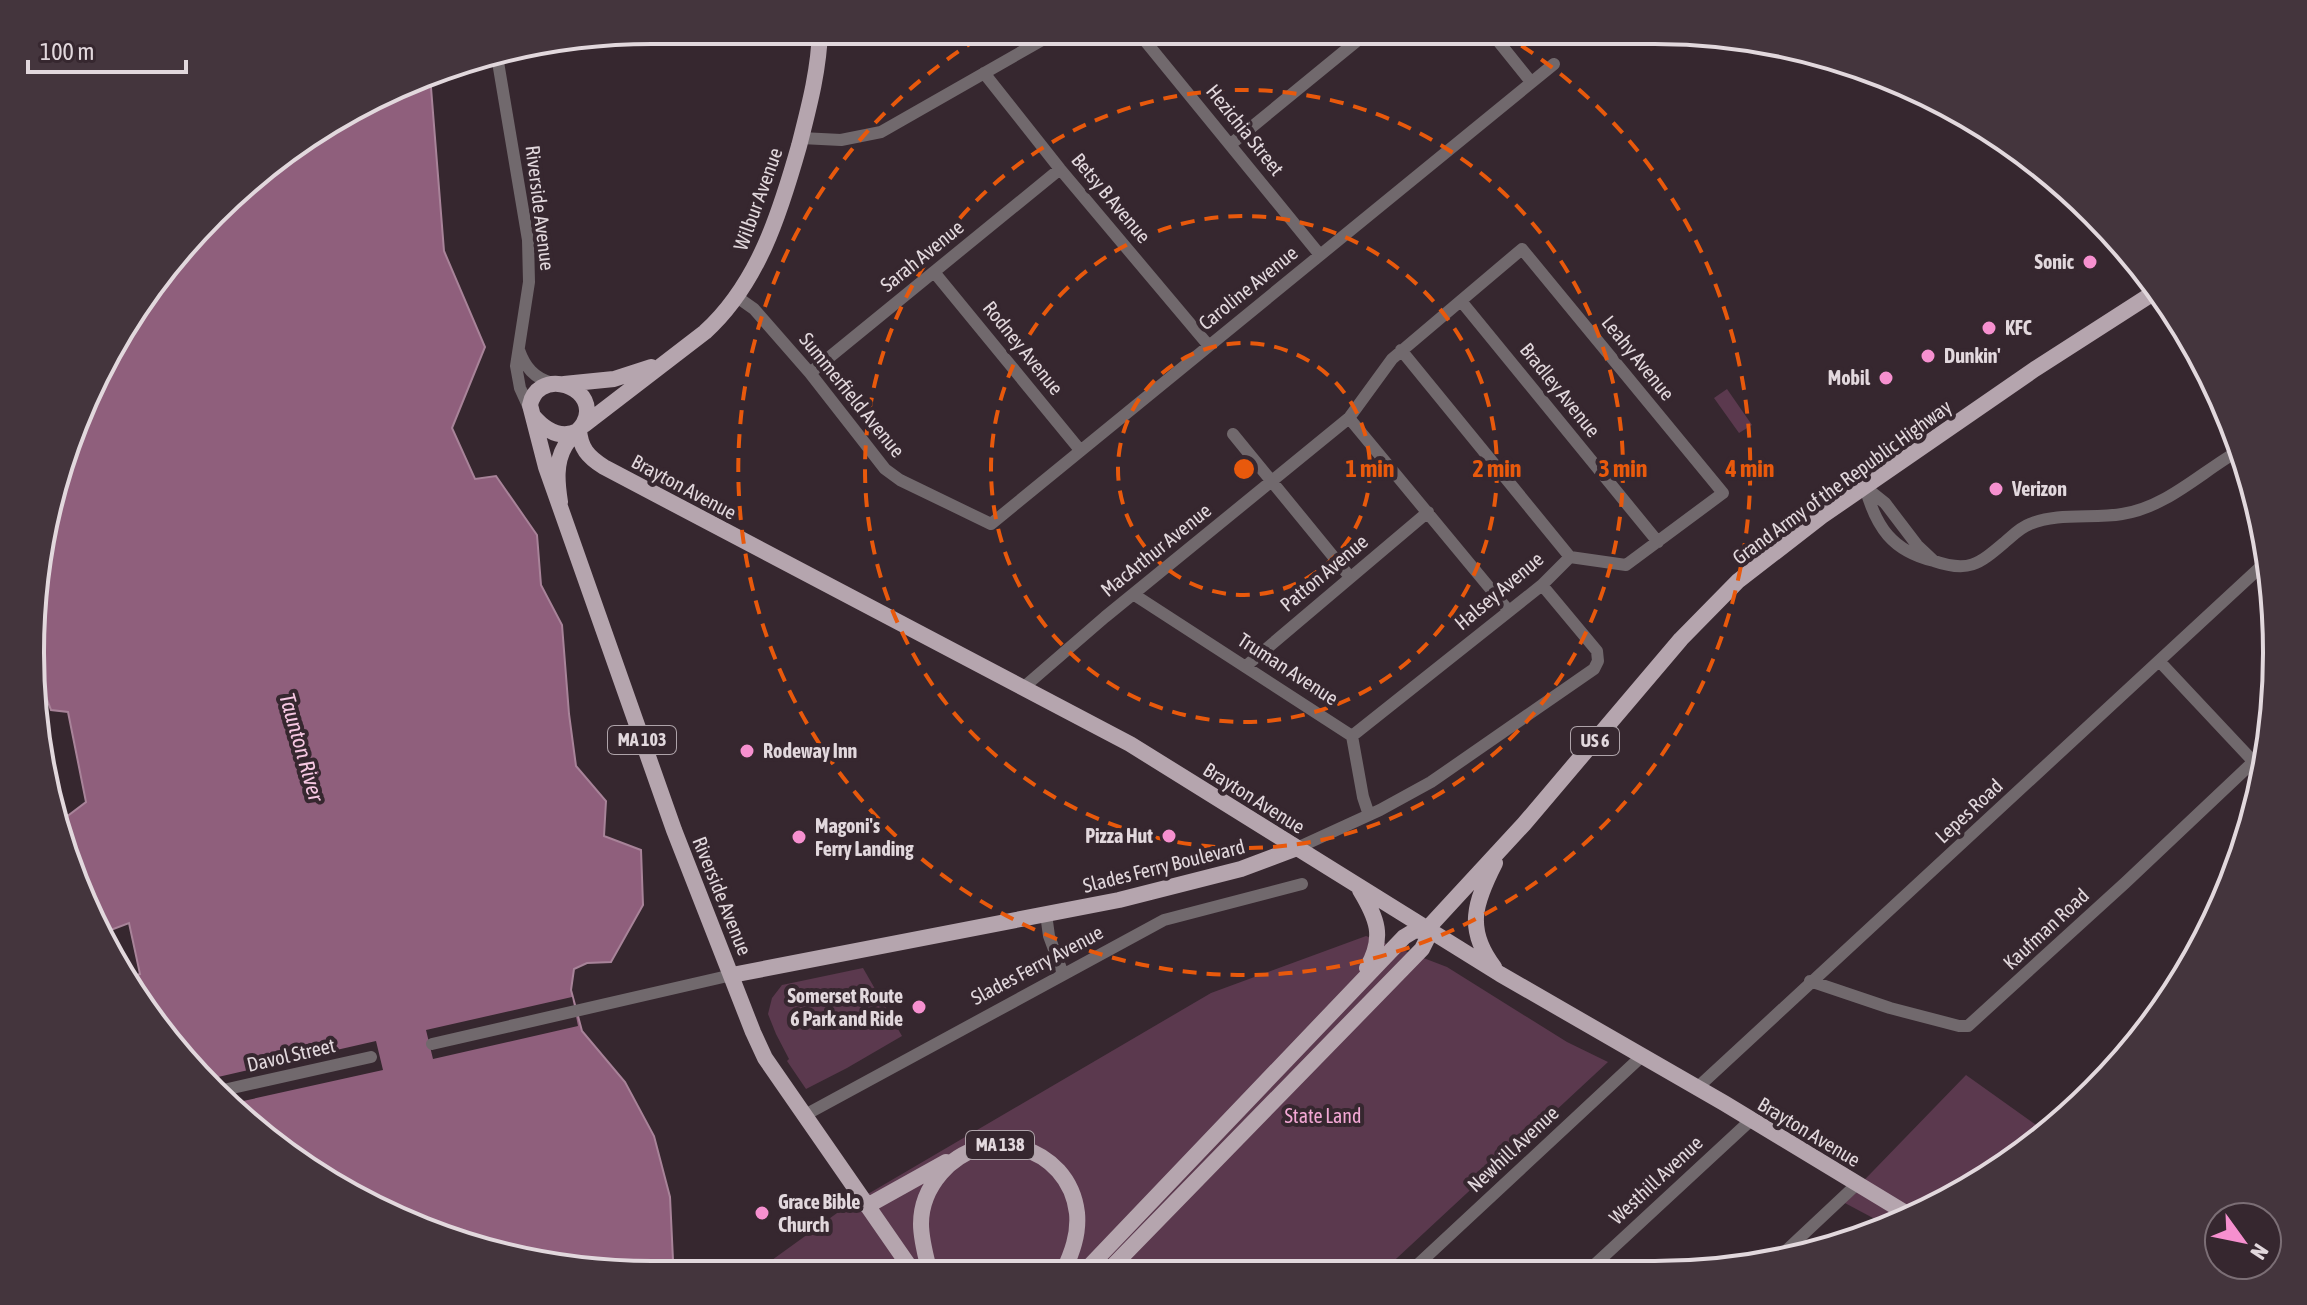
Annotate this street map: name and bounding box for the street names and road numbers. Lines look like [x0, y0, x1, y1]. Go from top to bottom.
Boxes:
street label: Hezichia Street [1202, 80, 1289, 180]
street label: Riverside Avenue [521, 144, 560, 272]
street label: Wilbur Avenue [728, 144, 787, 253]
street label: Betsy B Avenue [1067, 148, 1156, 247]
street label: Sarah Avenue [875, 215, 968, 296]
street label: Caroline Avenue [1194, 241, 1302, 334]
street label: Rodney Avenue [979, 296, 1068, 399]
street label: Leahy Avenue [1597, 311, 1679, 405]
street label: Summerfield Avenue [795, 328, 910, 462]
street label: Bradley Avenue [1516, 338, 1605, 441]
street label: Grand Army of the Republic Highway [1728, 394, 1956, 569]
street label: Brayton Avenue [628, 449, 741, 524]
street label: MacArthur Avenue [1096, 498, 1215, 601]
street label: Patton Avenue [1275, 529, 1372, 616]
street label: Halsey Avenue [1450, 547, 1548, 634]
street label: Truman Avenue [1234, 628, 1343, 709]
road number: MA 103 [608, 726, 676, 754]
road number: US 6 [1571, 727, 1619, 755]
street label: Brayton Avenue [1199, 757, 1309, 838]
street label: Lepes Road [1930, 774, 2007, 847]
street label: Riverside Avenue [688, 833, 757, 959]
street label: Slades Ferry Boulevard [1081, 834, 1247, 897]
street label: Kaufman Road [1998, 883, 2093, 974]
street label: Slades Ferry Avenue [967, 920, 1107, 1009]
street label: Davol Street [245, 1033, 337, 1076]
street label: Brayton Avenue [1754, 1092, 1865, 1171]
street label: Newhill Avenue [1463, 1101, 1563, 1196]
road number: MA 138 [966, 1131, 1034, 1159]
street label: Westhill Avenue [1604, 1131, 1707, 1229]

